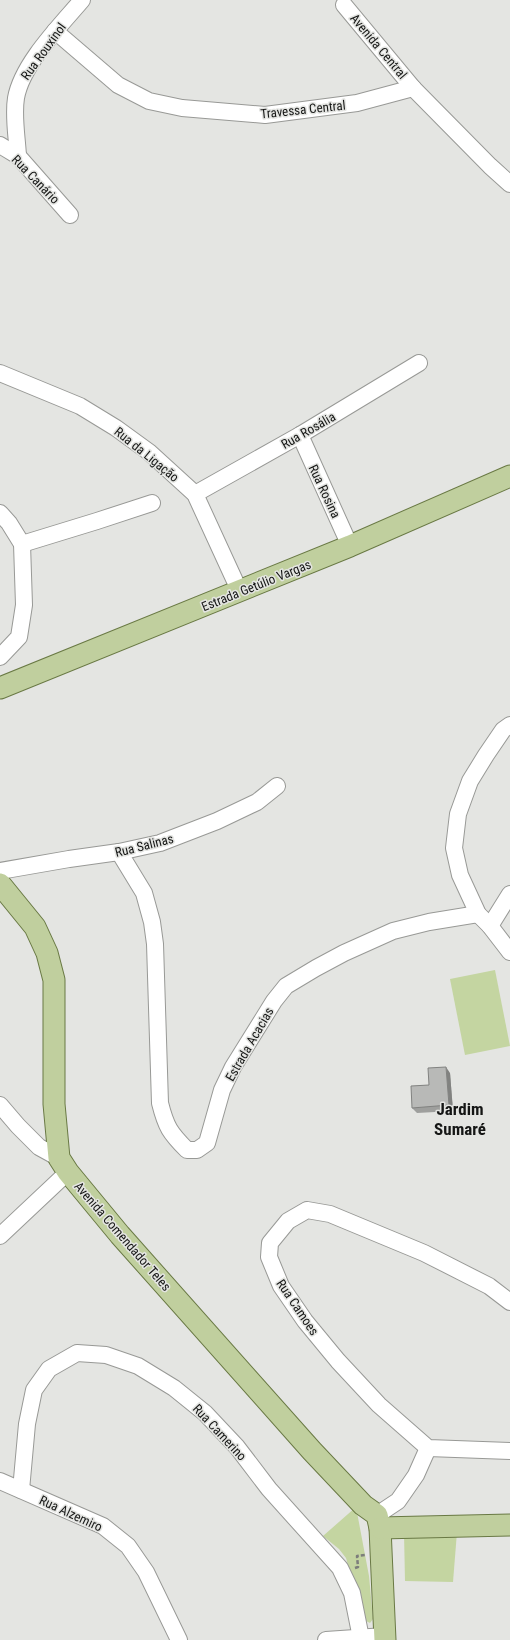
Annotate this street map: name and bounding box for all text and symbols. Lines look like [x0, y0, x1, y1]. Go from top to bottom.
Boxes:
street label: Avenida Central [347, 11, 410, 82]
street label: Rua Rouxinol [18, 20, 69, 83]
street label: Travessa Central [260, 98, 346, 121]
street label: Rua Canário [9, 152, 63, 207]
street label: Rua Rosália [278, 409, 338, 452]
street label: Rua da Ligação [111, 424, 182, 485]
street label: Rua Rosina [306, 462, 343, 520]
street label: Estrada Getúlio Vargas [199, 557, 313, 614]
street label: Rua Salinas [113, 831, 175, 860]
street label: Estrada Acacias [222, 1005, 277, 1084]
district label: Jardim Sumaré [434, 1099, 486, 1139]
street label: Avenida Comendador Teles [71, 1179, 174, 1294]
street label: Rua Camoes [273, 1276, 322, 1338]
street label: Rua Camerino [190, 1401, 250, 1464]
street label: Rua Alzemiro [37, 1492, 105, 1535]

